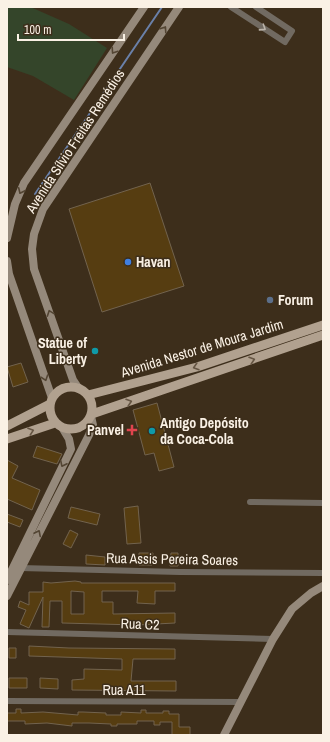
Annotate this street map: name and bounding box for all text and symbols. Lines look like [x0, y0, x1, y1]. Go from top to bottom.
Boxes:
scale bar [18, 16, 124, 42]
text: 100 m [24, 22, 51, 38]
one-way arrow [259, 24, 266, 31]
one-way arrow [159, 27, 166, 34]
one-way arrow [112, 46, 119, 53]
street label: Avenida Sílvio Freitas Remédios [21, 65, 129, 217]
one-way arrow [18, 186, 26, 194]
place label: Havan [136, 253, 170, 271]
marker: Havan [123, 257, 133, 267]
place label: Forum [278, 291, 313, 309]
marker: Forum [265, 295, 275, 305]
one-way arrow [46, 310, 54, 317]
street label: Avenida Nestor de Moura Jardim [118, 315, 285, 382]
place label: Statue of Liberty [38, 334, 88, 368]
marker: Statue of Liberty [90, 346, 100, 356]
one-way arrow [248, 356, 255, 364]
one-way arrow [193, 362, 200, 371]
one-way arrow [41, 374, 49, 381]
one-way arrow [125, 398, 132, 407]
place label: Antigo Depósito da Coca-Cola [160, 414, 249, 448]
place label: Panvel [87, 421, 124, 439]
marker: Panvel [127, 425, 137, 435]
marker: Antigo Depósito da Coca-Cola [147, 426, 157, 436]
one-way arrow [27, 428, 34, 436]
one-way arrow [60, 460, 68, 467]
one-way arrow [34, 530, 41, 537]
street label: Rua Assis Pereira Soares [106, 549, 238, 569]
street label: Rua C2 [120, 614, 160, 634]
street label: Rua A11 [102, 681, 146, 699]

